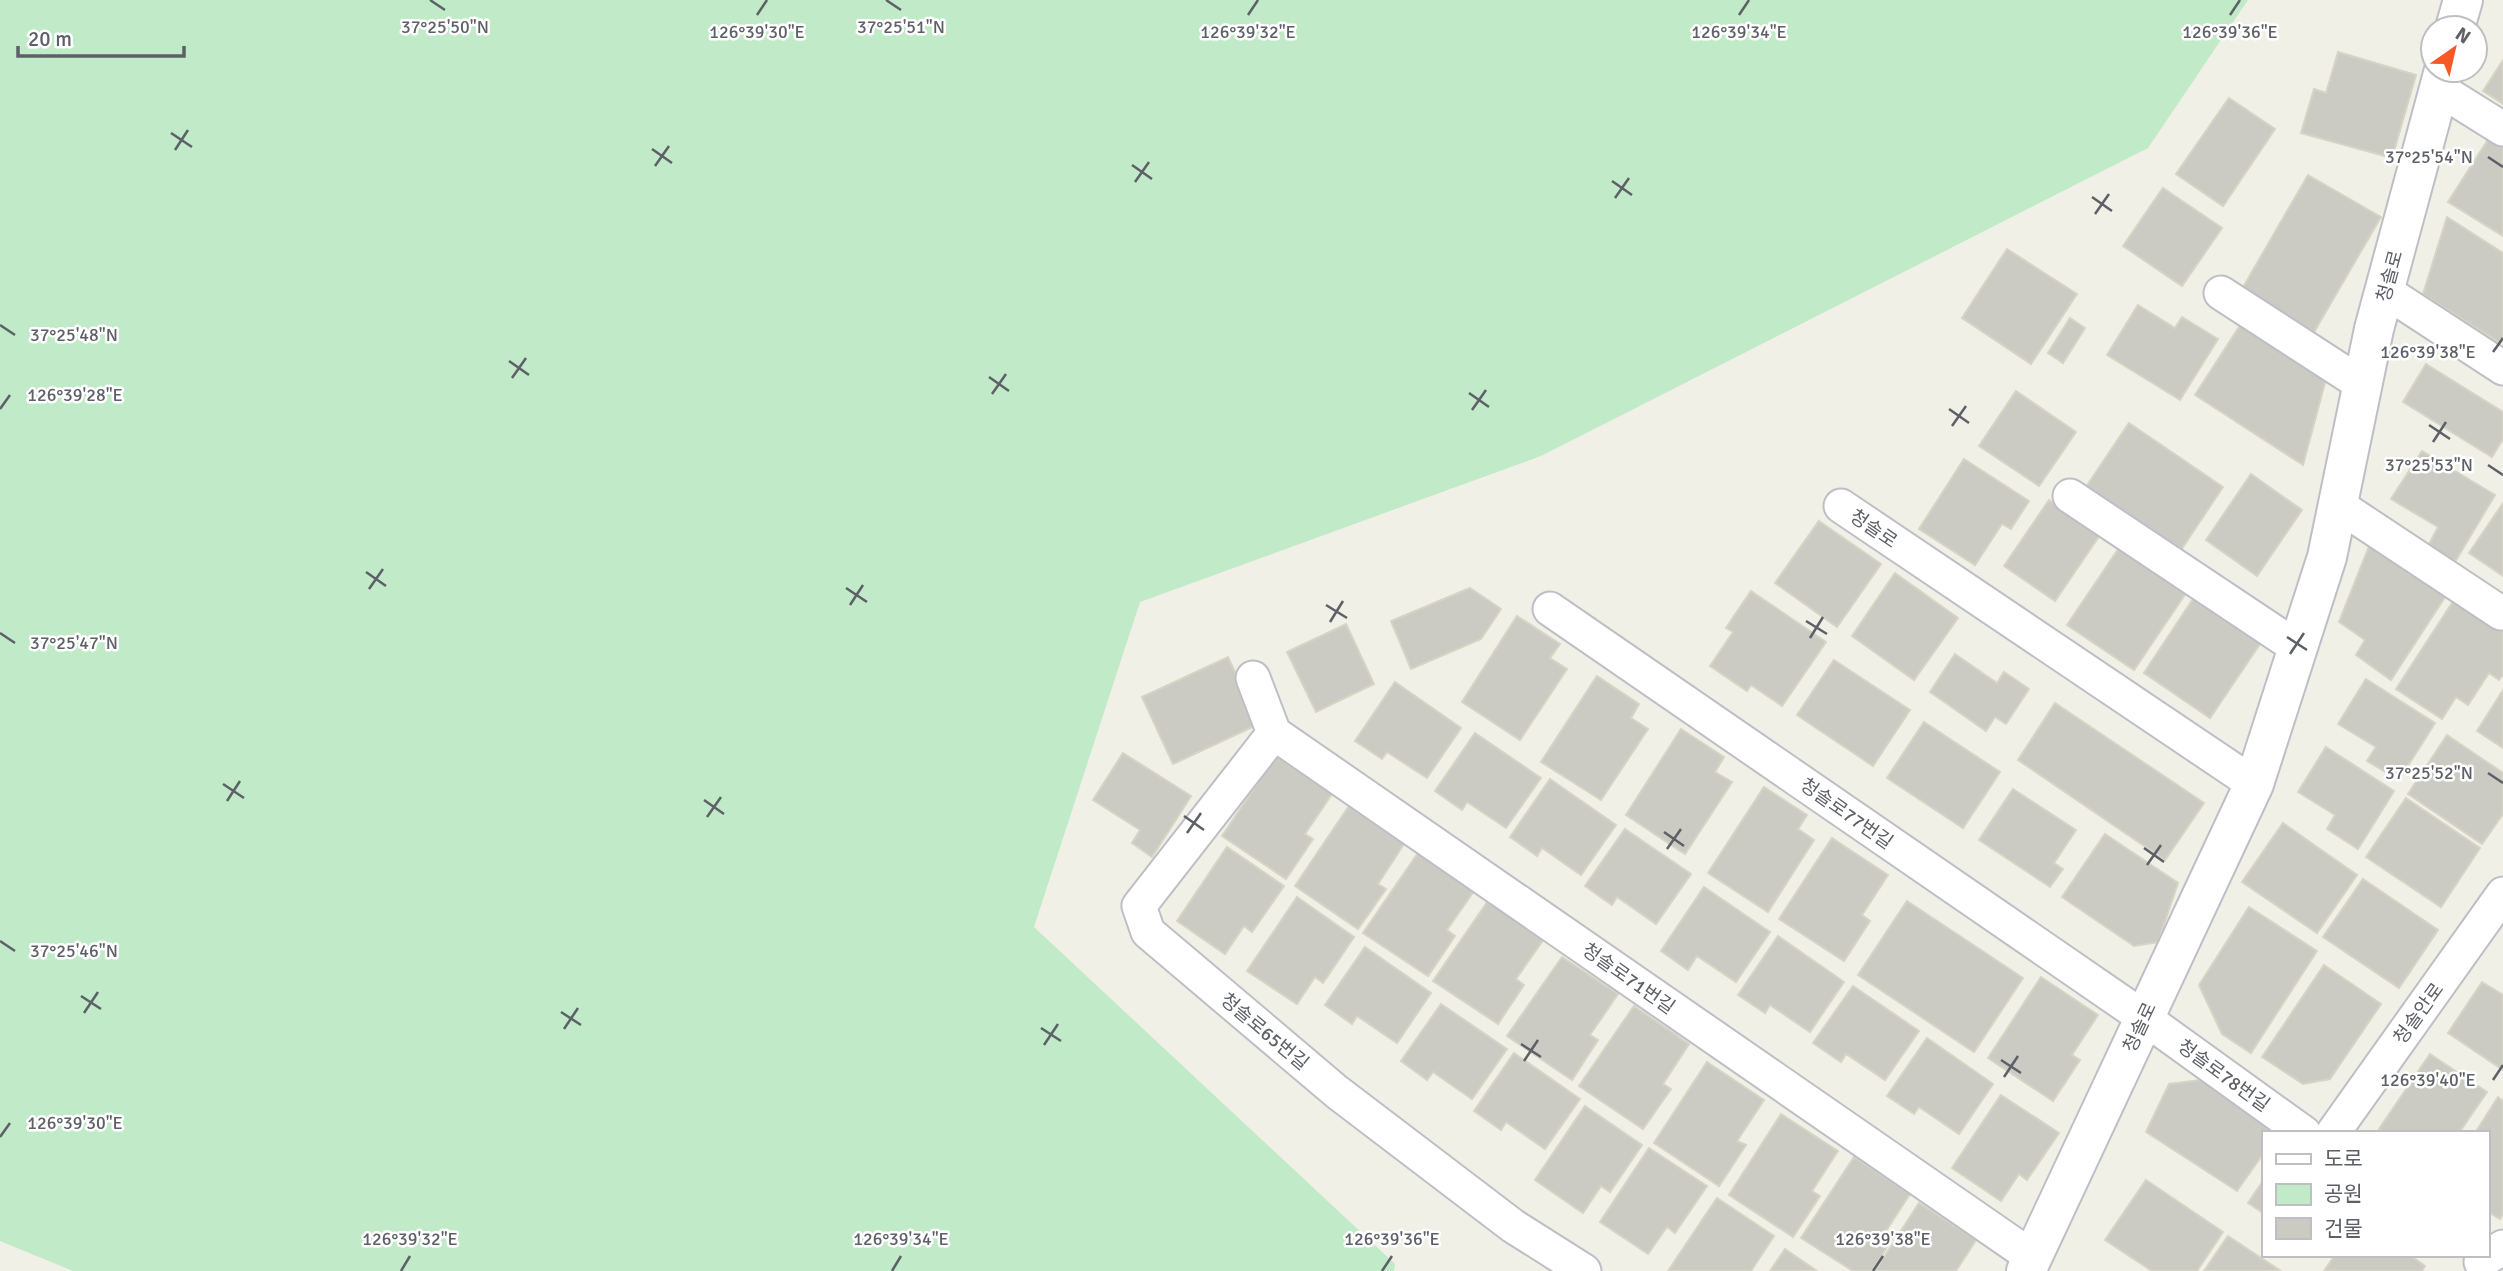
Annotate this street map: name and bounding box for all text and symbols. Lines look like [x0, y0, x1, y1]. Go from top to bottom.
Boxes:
scale bar [18, 14, 184, 58]
north arrow [2419, 14, 2489, 84]
text: 37°25'50"N [401, 16, 489, 38]
text: 37°25'51"N [857, 16, 945, 38]
text: 126°39'30"E [709, 21, 805, 43]
text: 126°39'32"E [1200, 21, 1296, 43]
text: 126°39'34"E [1691, 21, 1787, 43]
text: 126°39'36"E [2182, 21, 2278, 43]
text: N [2451, 22, 2475, 49]
text: 20 m [28, 26, 72, 52]
text: 37°25'54"N [2385, 146, 2473, 168]
street label: 청솔로 [2372, 248, 2408, 305]
text: 37°25'48"N [30, 324, 118, 346]
text: 126°39'38"E [2380, 341, 2476, 363]
text: 126°39'28"E [27, 384, 123, 406]
text: 37°25'53"N [2385, 454, 2473, 476]
street label: 청솔로 [1845, 504, 1902, 553]
text: 37°25'47"N [30, 632, 118, 654]
text: 37°25'52"N [2385, 762, 2473, 784]
street label: 청솔로77번길 [1795, 773, 1898, 855]
street label: 청솔로71번길 [1577, 938, 1680, 1020]
text: 37°25'46"N [30, 940, 118, 962]
street label: 청솔안로 [2389, 978, 2449, 1049]
street label: 청솔로65번길 [1215, 988, 1313, 1076]
street label: 청솔로 [2118, 999, 2162, 1056]
street label: 청솔로78번길 [2173, 1034, 2274, 1117]
text: 126°39'40"E [2380, 1069, 2476, 1091]
text: 126°39'30"E [27, 1112, 123, 1134]
legend [2262, 1131, 2489, 1257]
text: 도로 [2324, 1146, 2363, 1172]
text: 공원 [2324, 1181, 2363, 1207]
text: 건물 [2324, 1216, 2363, 1242]
text: 126°39'32"E [362, 1228, 458, 1250]
text: 126°39'34"E [853, 1228, 949, 1250]
text: 126°39'36"E [1344, 1228, 1440, 1250]
text: 126°39'38"E [1835, 1228, 1931, 1250]

